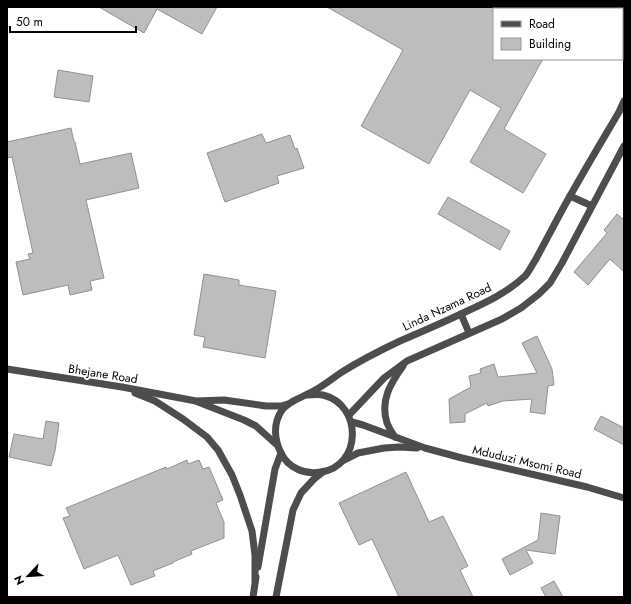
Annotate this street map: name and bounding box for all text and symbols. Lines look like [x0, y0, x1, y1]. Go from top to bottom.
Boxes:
scale bar [10, 8, 136, 34]
legend [493, 8, 623, 60]
text: 50 m [16, 13, 43, 31]
text: Road [529, 15, 555, 33]
text: Building [529, 35, 571, 53]
street label: Linda Nzama Road [400, 279, 494, 335]
street label: Bhejane Road [67, 360, 139, 388]
street label: Mduduzi Msomi Road [471, 441, 583, 483]
north arrow [8, 556, 48, 596]
text: N [10, 573, 28, 588]

